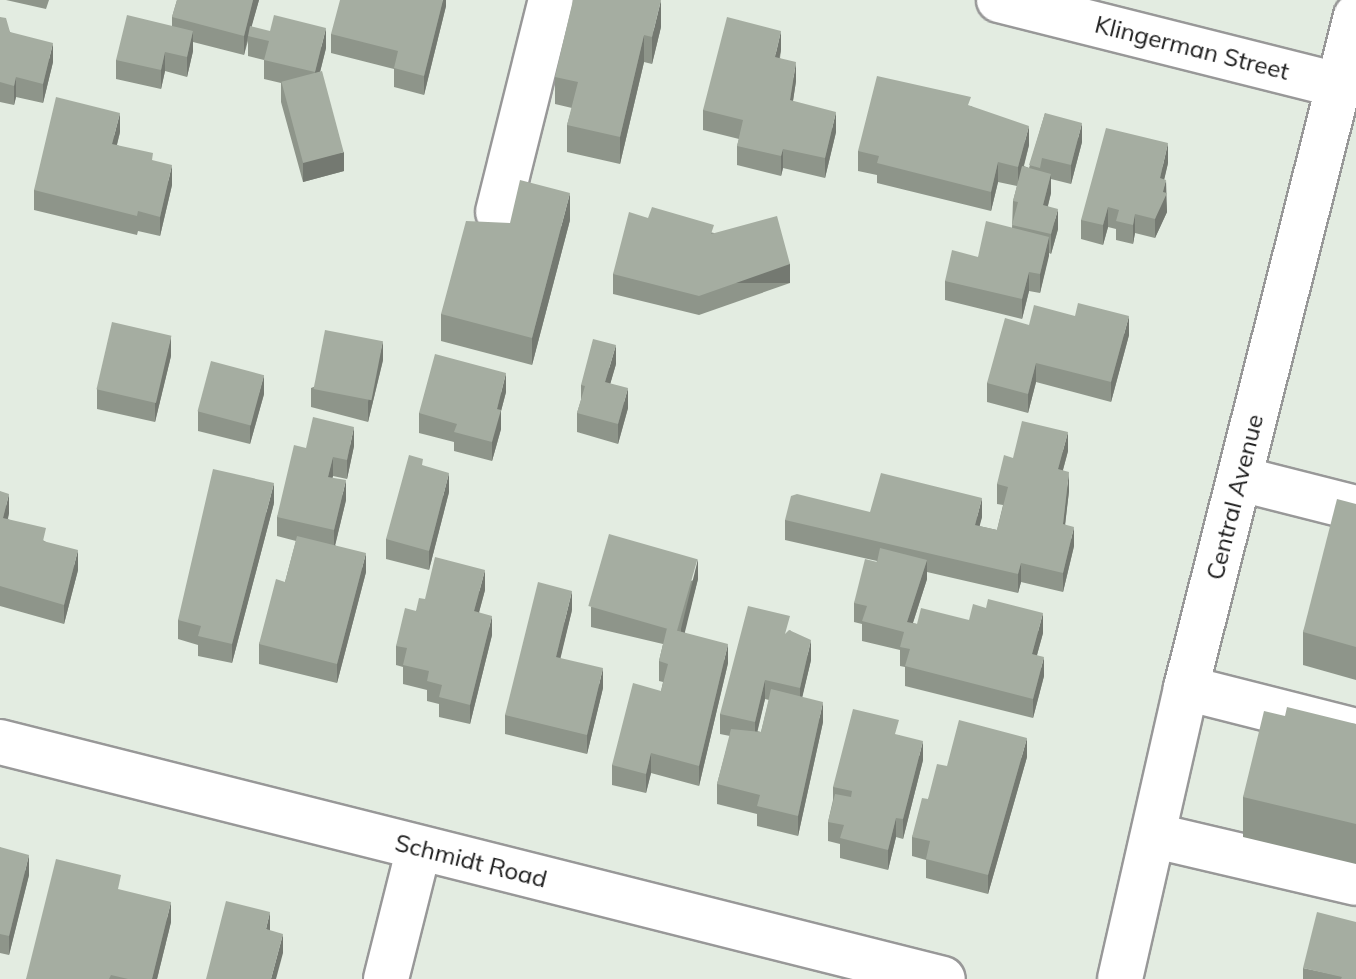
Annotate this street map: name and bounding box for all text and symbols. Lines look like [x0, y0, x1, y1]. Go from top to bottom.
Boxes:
street label: Klingerman Street [1092, 10, 1292, 86]
street label: Central Avenue [1201, 411, 1269, 583]
street label: Schmidt Road [392, 828, 550, 894]

